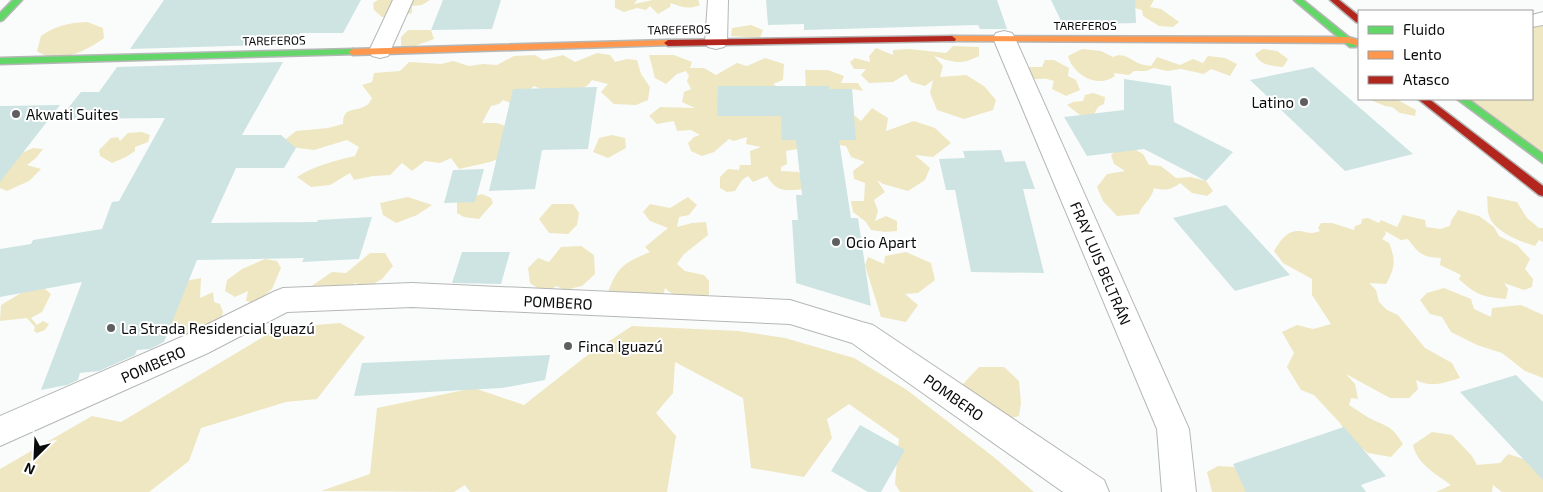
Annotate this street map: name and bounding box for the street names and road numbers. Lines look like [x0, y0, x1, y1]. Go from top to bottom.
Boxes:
street label: TAREFEROS [1053, 18, 1117, 32]
street label: TAREFEROS [647, 21, 711, 37]
street label: TAREFEROS [242, 32, 306, 48]
street label: FRAY LUIS BELTRÁN [1067, 199, 1135, 327]
street label: POMBERO [523, 291, 593, 313]
street label: POMBERO [118, 342, 188, 386]
street label: POMBERO [921, 370, 987, 424]

